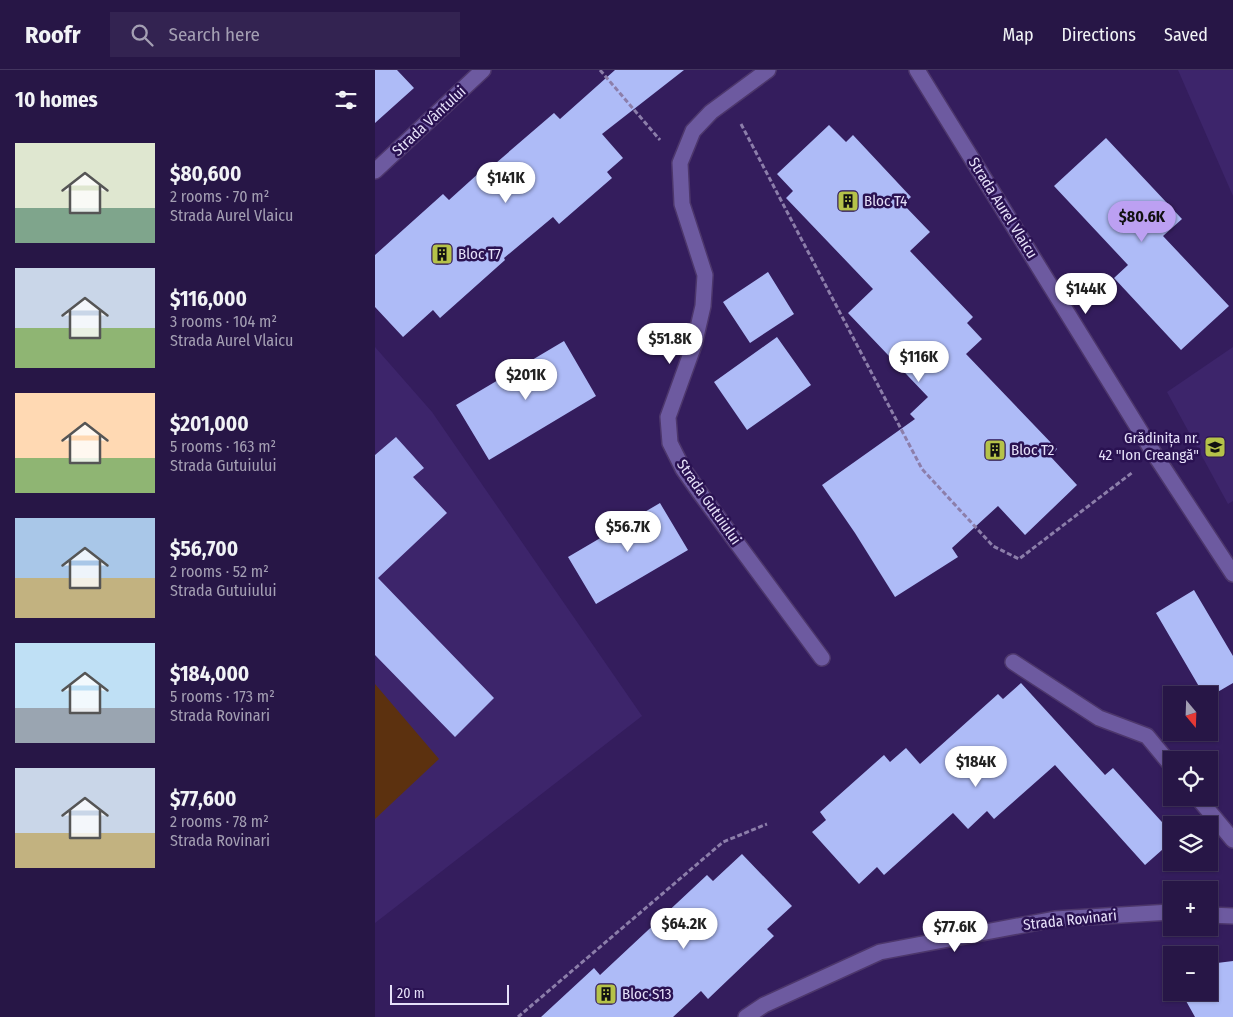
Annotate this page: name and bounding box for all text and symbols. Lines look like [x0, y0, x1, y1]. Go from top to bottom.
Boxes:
search box [110, 12, 460, 57]
text: Roofr [25, 21, 80, 49]
icon: search [128, 21, 156, 49]
text: Search here [168, 23, 260, 46]
text: Map [1002, 24, 1034, 46]
text: Directions [1062, 24, 1136, 46]
text: Saved [1164, 24, 1208, 46]
street label: Strada Vântului [388, 82, 470, 160]
icon: filters [332, 86, 360, 114]
text: 10 homes [15, 87, 98, 113]
street label: Strada Aurel Vlaicu [965, 154, 1041, 262]
text: $80,600 [170, 161, 241, 187]
pin: $141K [471, 162, 541, 204]
icon: home [55, 163, 115, 223]
text: $141K [487, 168, 525, 187]
text: 2 rooms · 70 m² [170, 187, 269, 206]
building icon: Bloc T4 [836, 189, 860, 213]
place label: Bloc T4 [864, 192, 907, 210]
pin: $80.6K [1101, 200, 1183, 243]
text: Strada Aurel Vlaicu [170, 206, 293, 225]
text: $80.6K [1119, 207, 1165, 226]
building icon: Bloc T7 [430, 242, 454, 266]
place label: Bloc T7 [458, 245, 501, 263]
pin: $144K [1051, 272, 1121, 315]
text: $144K [1066, 279, 1106, 298]
text: $116,000 [170, 286, 247, 312]
icon: home [55, 288, 115, 348]
text: 3 rooms · 104 m² [170, 312, 277, 331]
pin: $51.8K [629, 322, 711, 365]
text: $51.8K [648, 329, 692, 348]
text: Strada Aurel Vlaicu [170, 331, 293, 350]
pin: $116K [884, 340, 954, 383]
text: $116K [900, 347, 938, 366]
pin: $201K [491, 358, 561, 401]
text: $201K [506, 365, 546, 384]
text: $201,000 [170, 411, 249, 437]
icon: home [55, 413, 115, 473]
place label: Grădinița nr. 42 "Ion Creangă" [1098, 429, 1199, 464]
school or university icon: Grădinița nr. 42 "Ion Creangă" [1203, 435, 1227, 459]
text: 5 rooms · 163 m² [170, 437, 276, 456]
building icon: Bloc T2 [983, 438, 1007, 462]
place label: Bloc T2 [1011, 441, 1055, 459]
text: Strada Gutuiului [170, 456, 276, 475]
street label: Strada Gutuiului [673, 456, 745, 548]
pin: $56.7K [587, 510, 669, 553]
text: $56.7K [606, 517, 650, 536]
text: $56,700 [170, 536, 238, 562]
icon: home [55, 538, 115, 598]
text: 2 rooms · 52 m² [170, 562, 269, 581]
text: Strada Gutuiului [170, 581, 276, 600]
text: $184,000 [170, 661, 249, 687]
icon: home [55, 663, 115, 723]
north arrow [1163, 686, 1217, 741]
map controls [1163, 686, 1218, 1001]
text: 5 rooms · 173 m² [170, 687, 275, 706]
text: Strada Rovinari [170, 706, 270, 725]
pin: $184K [941, 746, 1011, 788]
button: locate [1163, 751, 1218, 806]
text: $184K [956, 752, 996, 771]
text: $77,600 [170, 786, 237, 812]
icon: home [55, 788, 115, 848]
text: 2 rooms · 78 m² [170, 812, 269, 831]
button: layers [1163, 816, 1218, 871]
text: Strada Rovinari [170, 831, 270, 850]
button: + [1163, 881, 1218, 936]
street label: Strada Rovinari [1022, 906, 1118, 934]
pin: $64.2K [643, 908, 725, 950]
pin: $77.6K [914, 910, 996, 953]
text: $64.2K [662, 914, 706, 933]
text: $77.6K [934, 917, 976, 936]
button: − [1163, 946, 1218, 1001]
scale bar [390, 982, 509, 1005]
building icon: Bloc S13 [594, 982, 618, 1006]
text: 20 m [397, 985, 425, 1002]
place label: Bloc S13 [622, 985, 672, 1003]

